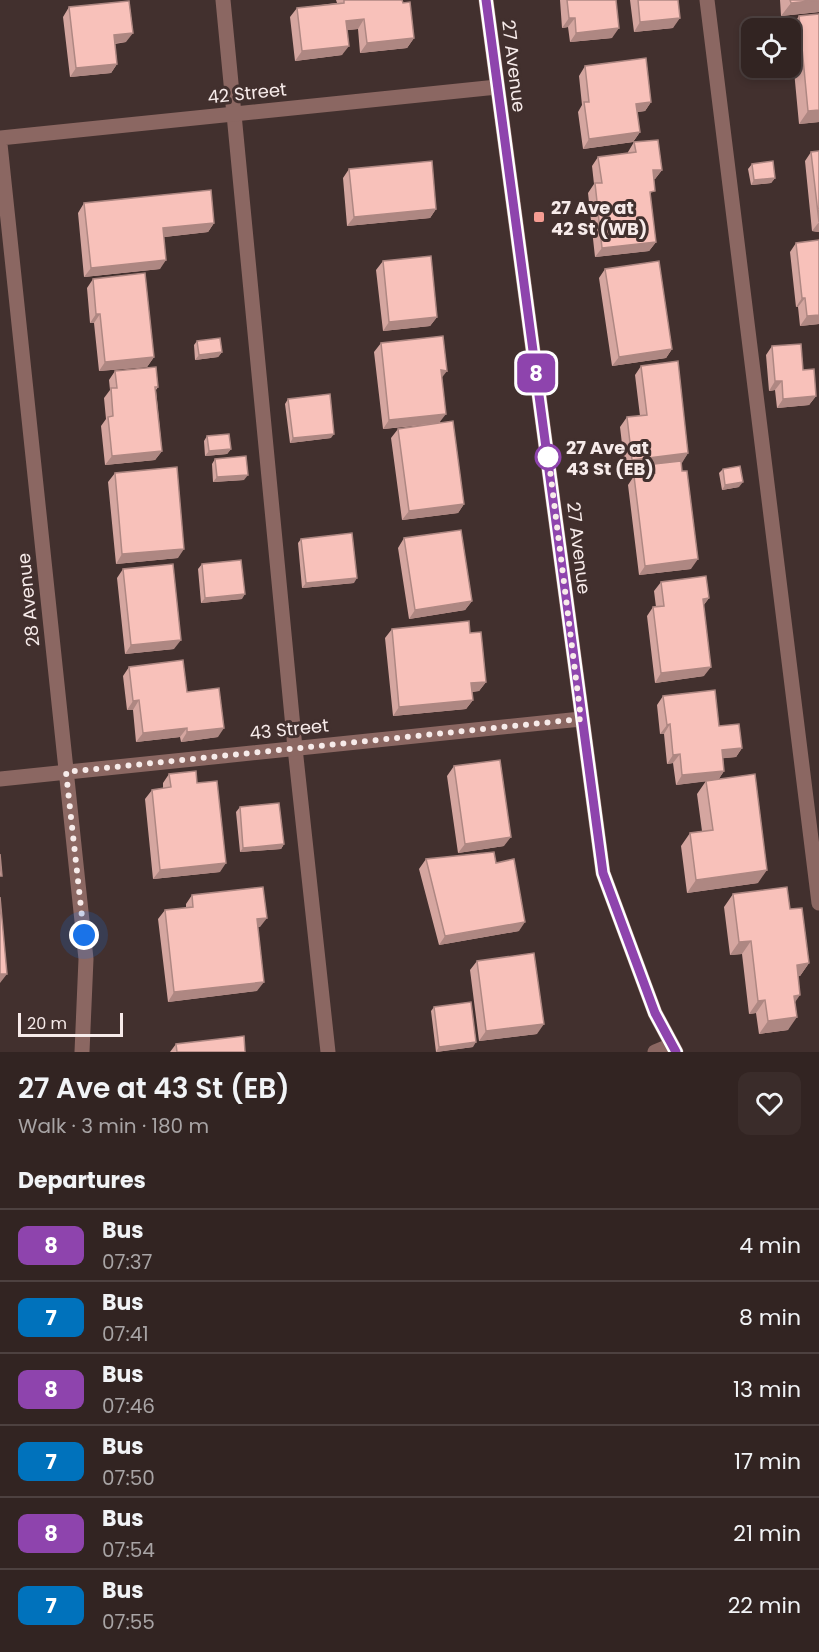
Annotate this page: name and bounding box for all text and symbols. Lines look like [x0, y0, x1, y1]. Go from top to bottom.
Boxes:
map controls [741, 18, 801, 78]
button: locate [741, 18, 801, 78]
street label: 27 Avenue [496, 19, 532, 113]
street label: 42 Street [206, 76, 288, 110]
place label: 27 Ave at 42 St (WB) [551, 195, 647, 241]
marker: 27 Ave at 42 St (WB) [532, 210, 546, 224]
line badge: 8 [516, 354, 556, 392]
text: 8 [529, 359, 543, 388]
place label: 27 Ave at 43 St (EB) [566, 435, 654, 481]
marker: 27 Ave at 43 St (EB) [535, 444, 561, 470]
street label: 27 Avenue [561, 501, 597, 595]
street label: 28 Avenue [11, 552, 45, 648]
street label: 43 Street [248, 712, 330, 746]
your location [69, 920, 99, 950]
scale bar [18, 1010, 123, 1038]
text: 20 m [27, 1012, 67, 1035]
text: 27 Ave at 43 St (EB) [18, 1069, 290, 1108]
button: heart [738, 1072, 801, 1135]
text: Walk · 3 min · 180 m [18, 1112, 209, 1140]
text: Departures [18, 1165, 146, 1196]
text: Bus [102, 1215, 144, 1246]
text: 4 min [739, 1230, 801, 1261]
text: 8 [44, 1231, 58, 1260]
text: 07:37 [102, 1248, 152, 1276]
text: Bus [102, 1287, 144, 1318]
text: 8 min [739, 1302, 801, 1333]
text: 7 [45, 1303, 57, 1332]
text: 07:41 [102, 1320, 149, 1348]
text: Bus [102, 1359, 144, 1390]
text: 13 min [733, 1374, 801, 1405]
text: 8 [44, 1375, 58, 1404]
text: 07:46 [102, 1392, 155, 1420]
text: Bus [102, 1431, 144, 1462]
text: 17 min [734, 1446, 801, 1477]
text: 7 [45, 1447, 57, 1476]
text: 07:50 [102, 1464, 155, 1492]
text: Bus [102, 1503, 144, 1534]
text: 21 min [733, 1518, 801, 1549]
text: 8 [44, 1519, 58, 1548]
text: 07:54 [102, 1536, 155, 1564]
text: Bus [102, 1575, 144, 1606]
text: 22 min [728, 1590, 801, 1621]
text: 7 [45, 1591, 57, 1620]
text: 07:55 [102, 1608, 155, 1636]

